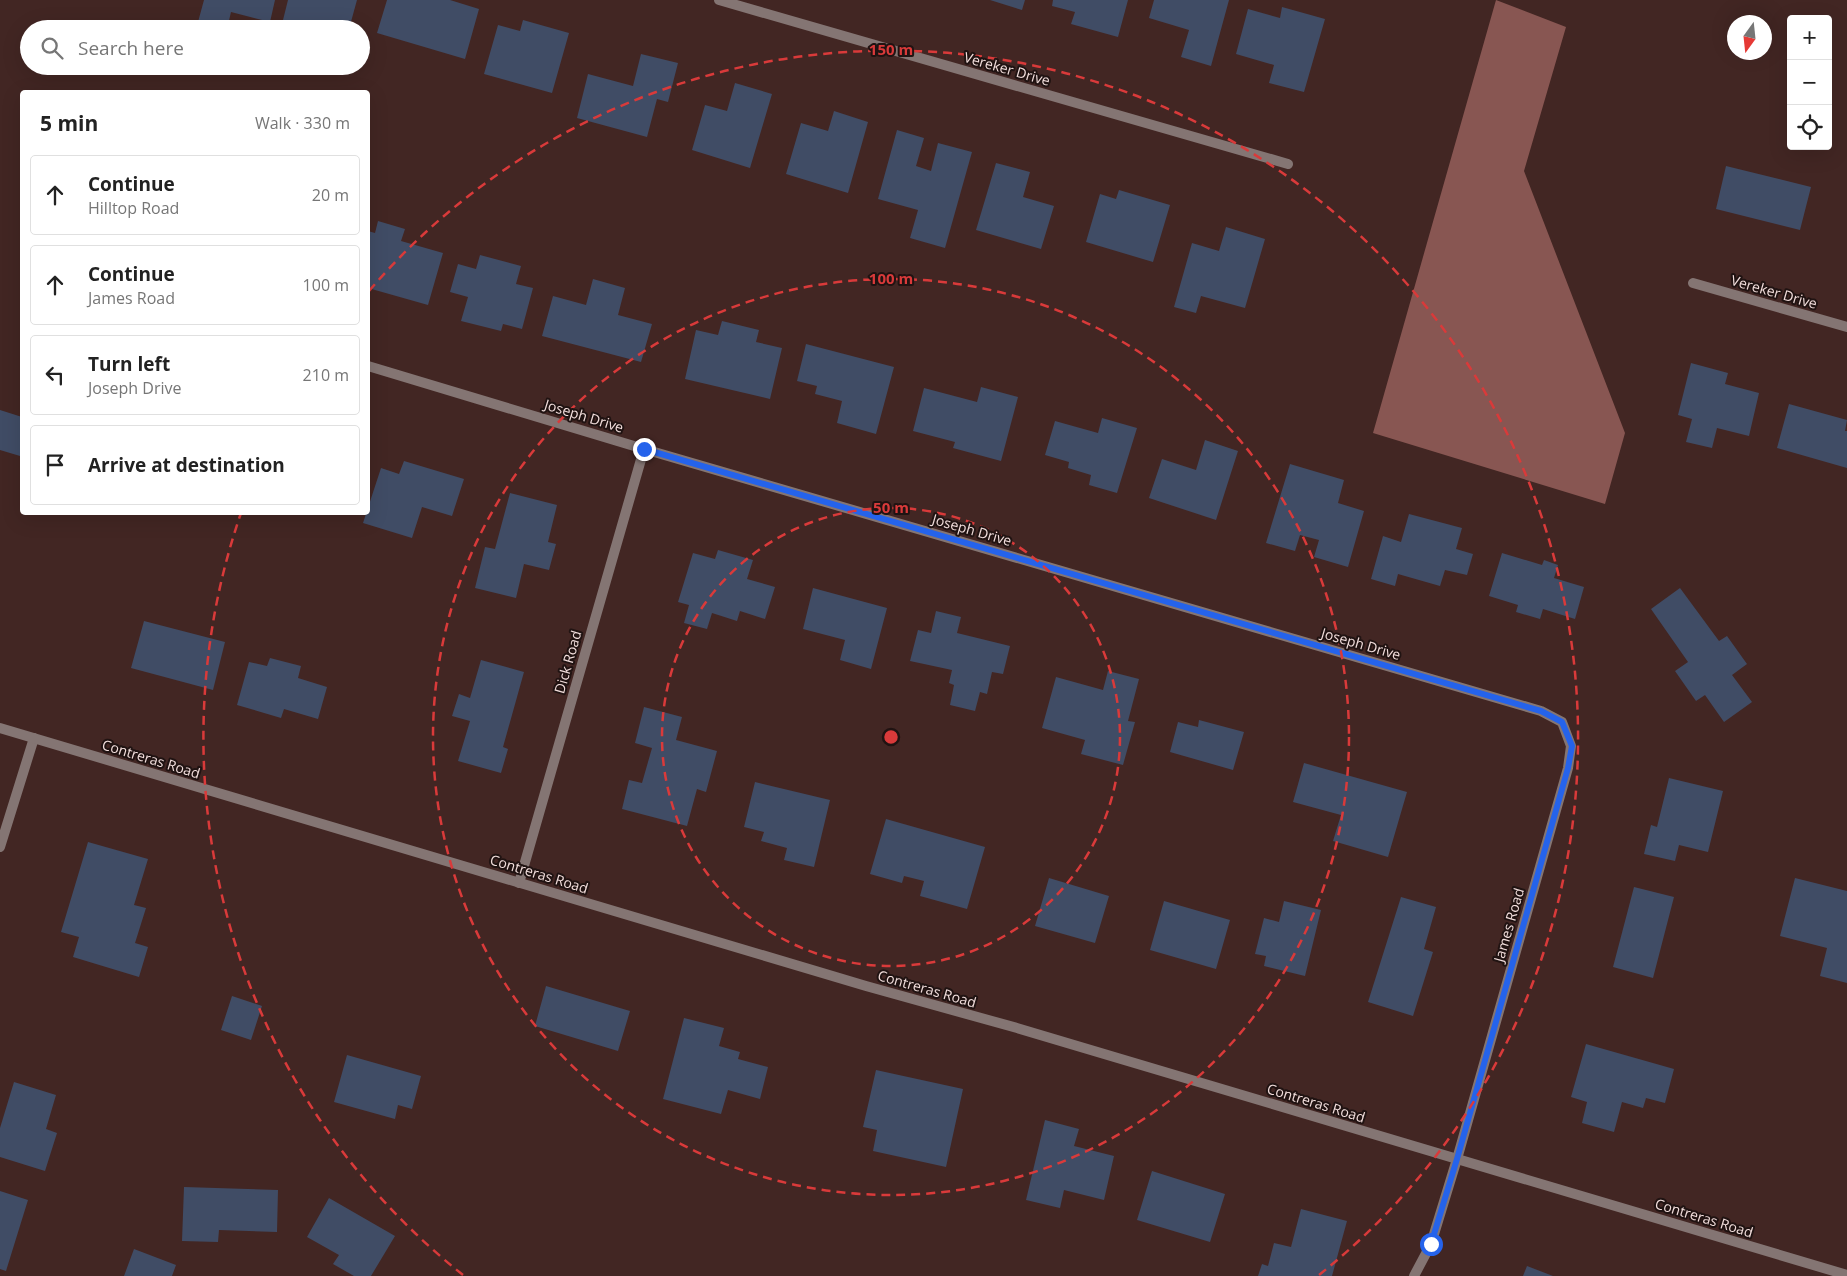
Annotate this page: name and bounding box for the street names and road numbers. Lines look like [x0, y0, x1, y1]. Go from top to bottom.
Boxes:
street label: Vereker Drive [962, 47, 1052, 90]
street label: Vereker Drive [1729, 270, 1819, 313]
street label: Joseph Drive [540, 394, 626, 437]
street label: Joseph Drive [928, 509, 1014, 550]
street label: Joseph Drive [1317, 623, 1403, 664]
street label: Dick Road [549, 628, 586, 696]
street label: Contreras Road [100, 735, 203, 782]
street label: Contreras Road [488, 850, 591, 897]
street label: James Road [1488, 886, 1528, 966]
street label: Contreras Road [876, 965, 979, 1012]
street label: Contreras Road [1265, 1079, 1368, 1126]
street label: Contreras Road [1653, 1194, 1756, 1241]

